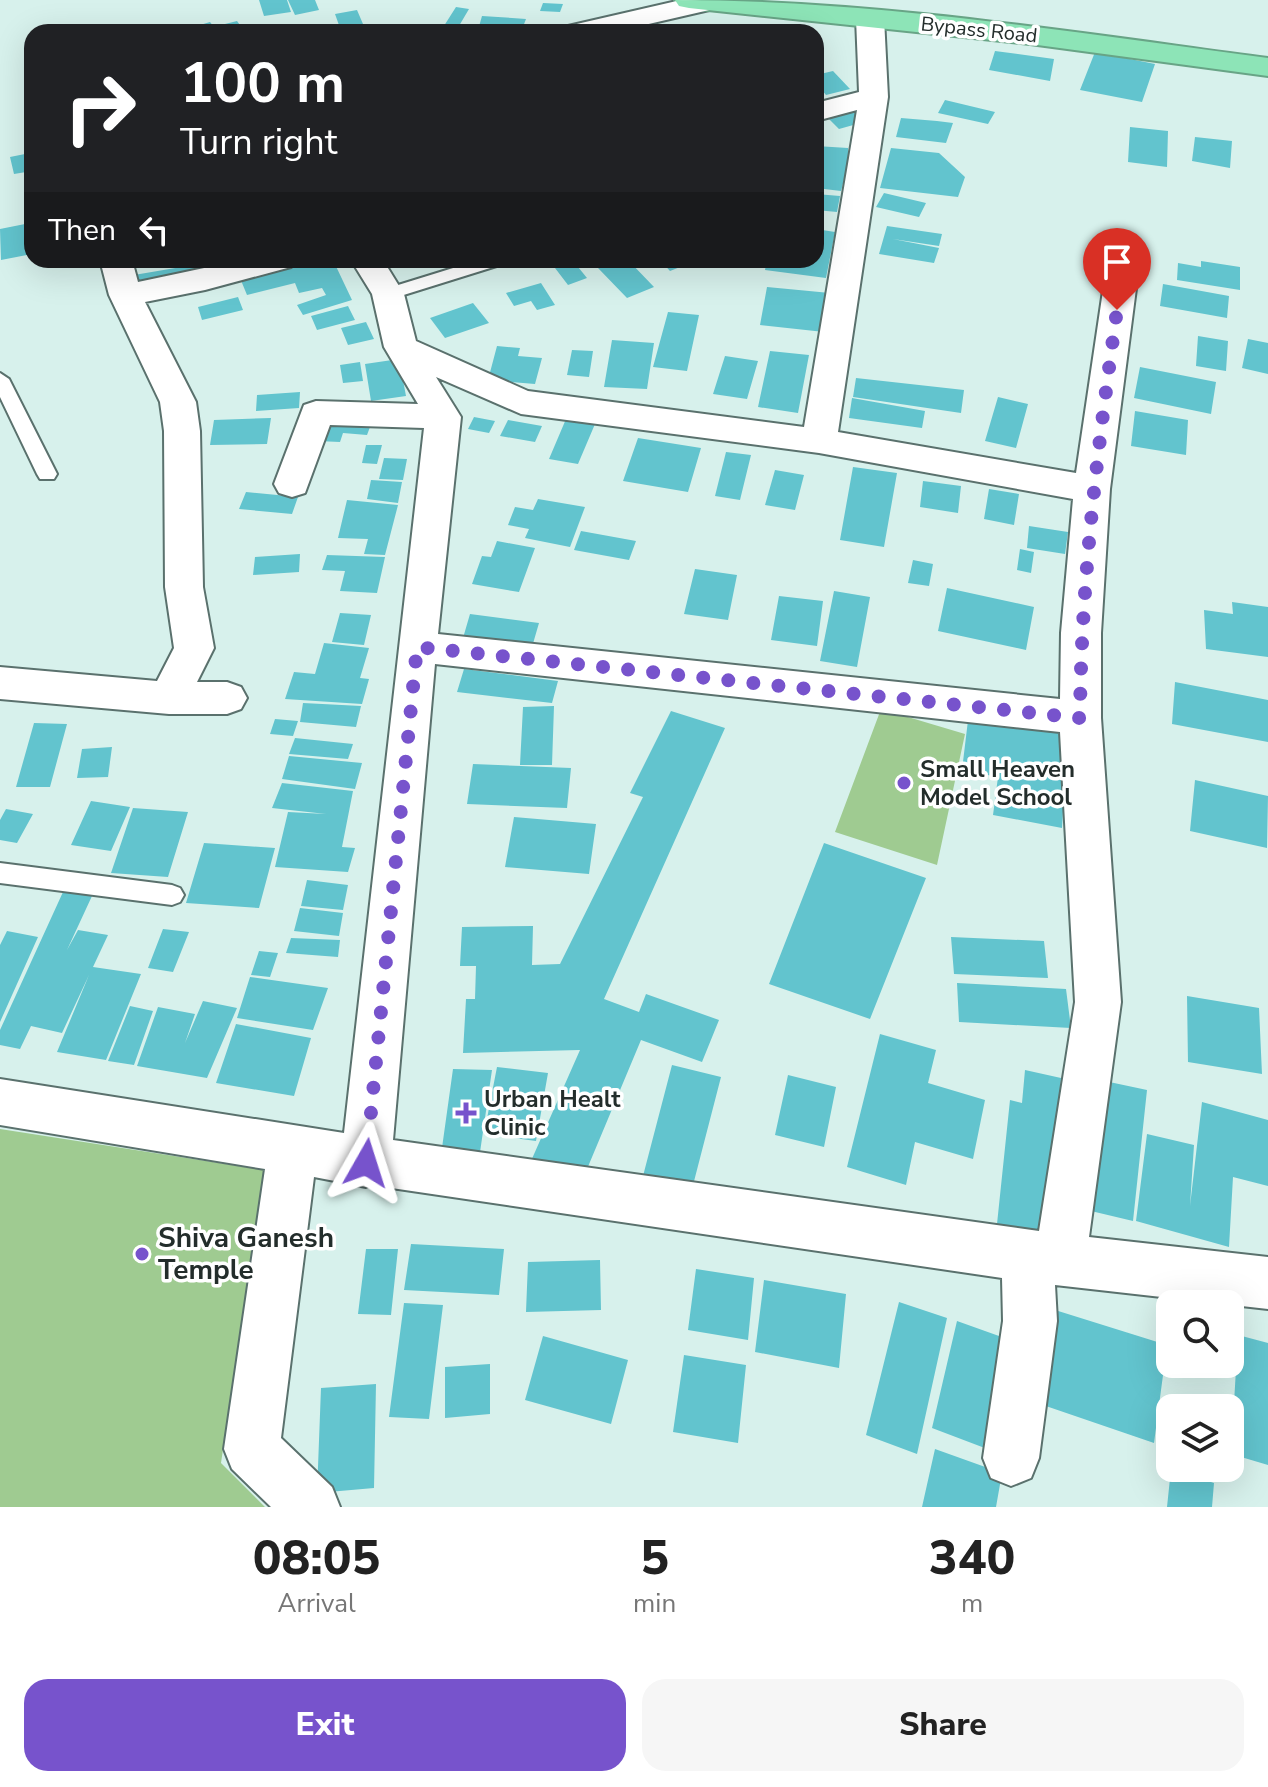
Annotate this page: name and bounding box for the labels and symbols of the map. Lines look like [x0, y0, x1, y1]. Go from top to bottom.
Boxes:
street label: Bypass Road [919, 10, 1039, 50]
pin [1083, 228, 1151, 310]
place label: Small Heaven Model School [920, 753, 1075, 813]
marker: Small Heaven Model School [895, 774, 913, 792]
place label: Urban Healt Clinic [484, 1083, 621, 1143]
marker: Urban Healt Clinic [455, 1102, 477, 1124]
position arrow [324, 1121, 408, 1205]
place label: Shiva Ganesh Temple [158, 1219, 334, 1289]
marker: Shiva Ganesh Temple [133, 1245, 151, 1263]

